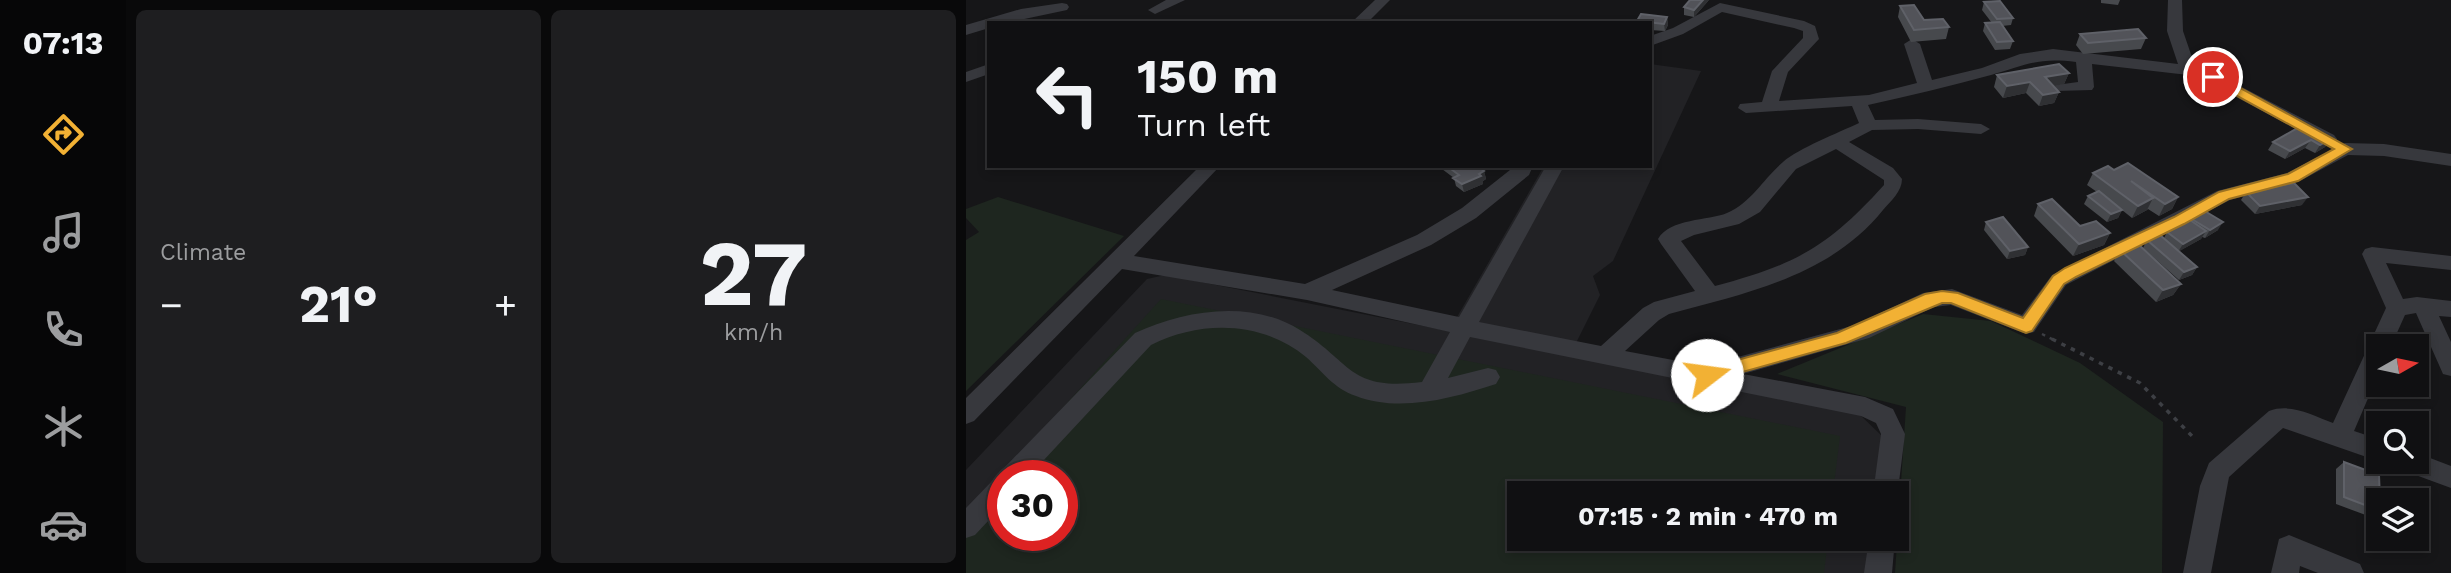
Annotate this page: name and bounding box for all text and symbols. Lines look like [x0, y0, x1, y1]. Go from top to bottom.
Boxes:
text: 07:13 [22, 24, 104, 62]
text: 150 m [1137, 47, 1278, 105]
pin [2183, 47, 2243, 107]
icon: left [1022, 49, 1113, 140]
icon: arrive [2194, 58, 2232, 96]
text: Turn left [1137, 106, 1270, 144]
icon: directions [39, 110, 88, 159]
icon: music [39, 208, 88, 257]
text: 27 [700, 220, 807, 327]
text: Climate [160, 239, 246, 266]
text: 21° [299, 274, 378, 335]
text: − [160, 283, 183, 327]
text: + [494, 283, 517, 327]
icon: phone [39, 305, 88, 354]
text: km/h [724, 319, 783, 346]
north arrow [2366, 334, 2429, 397]
map controls [2366, 334, 2429, 551]
position arrow [1670, 338, 1744, 412]
icon: climate [39, 402, 88, 451]
button: search [2366, 411, 2429, 474]
speed limit sign: 30 [987, 460, 1078, 551]
button: layers [2366, 488, 2429, 551]
icon: car [39, 500, 88, 549]
text: 07:15 · 2 min · 470 m [1578, 501, 1838, 531]

